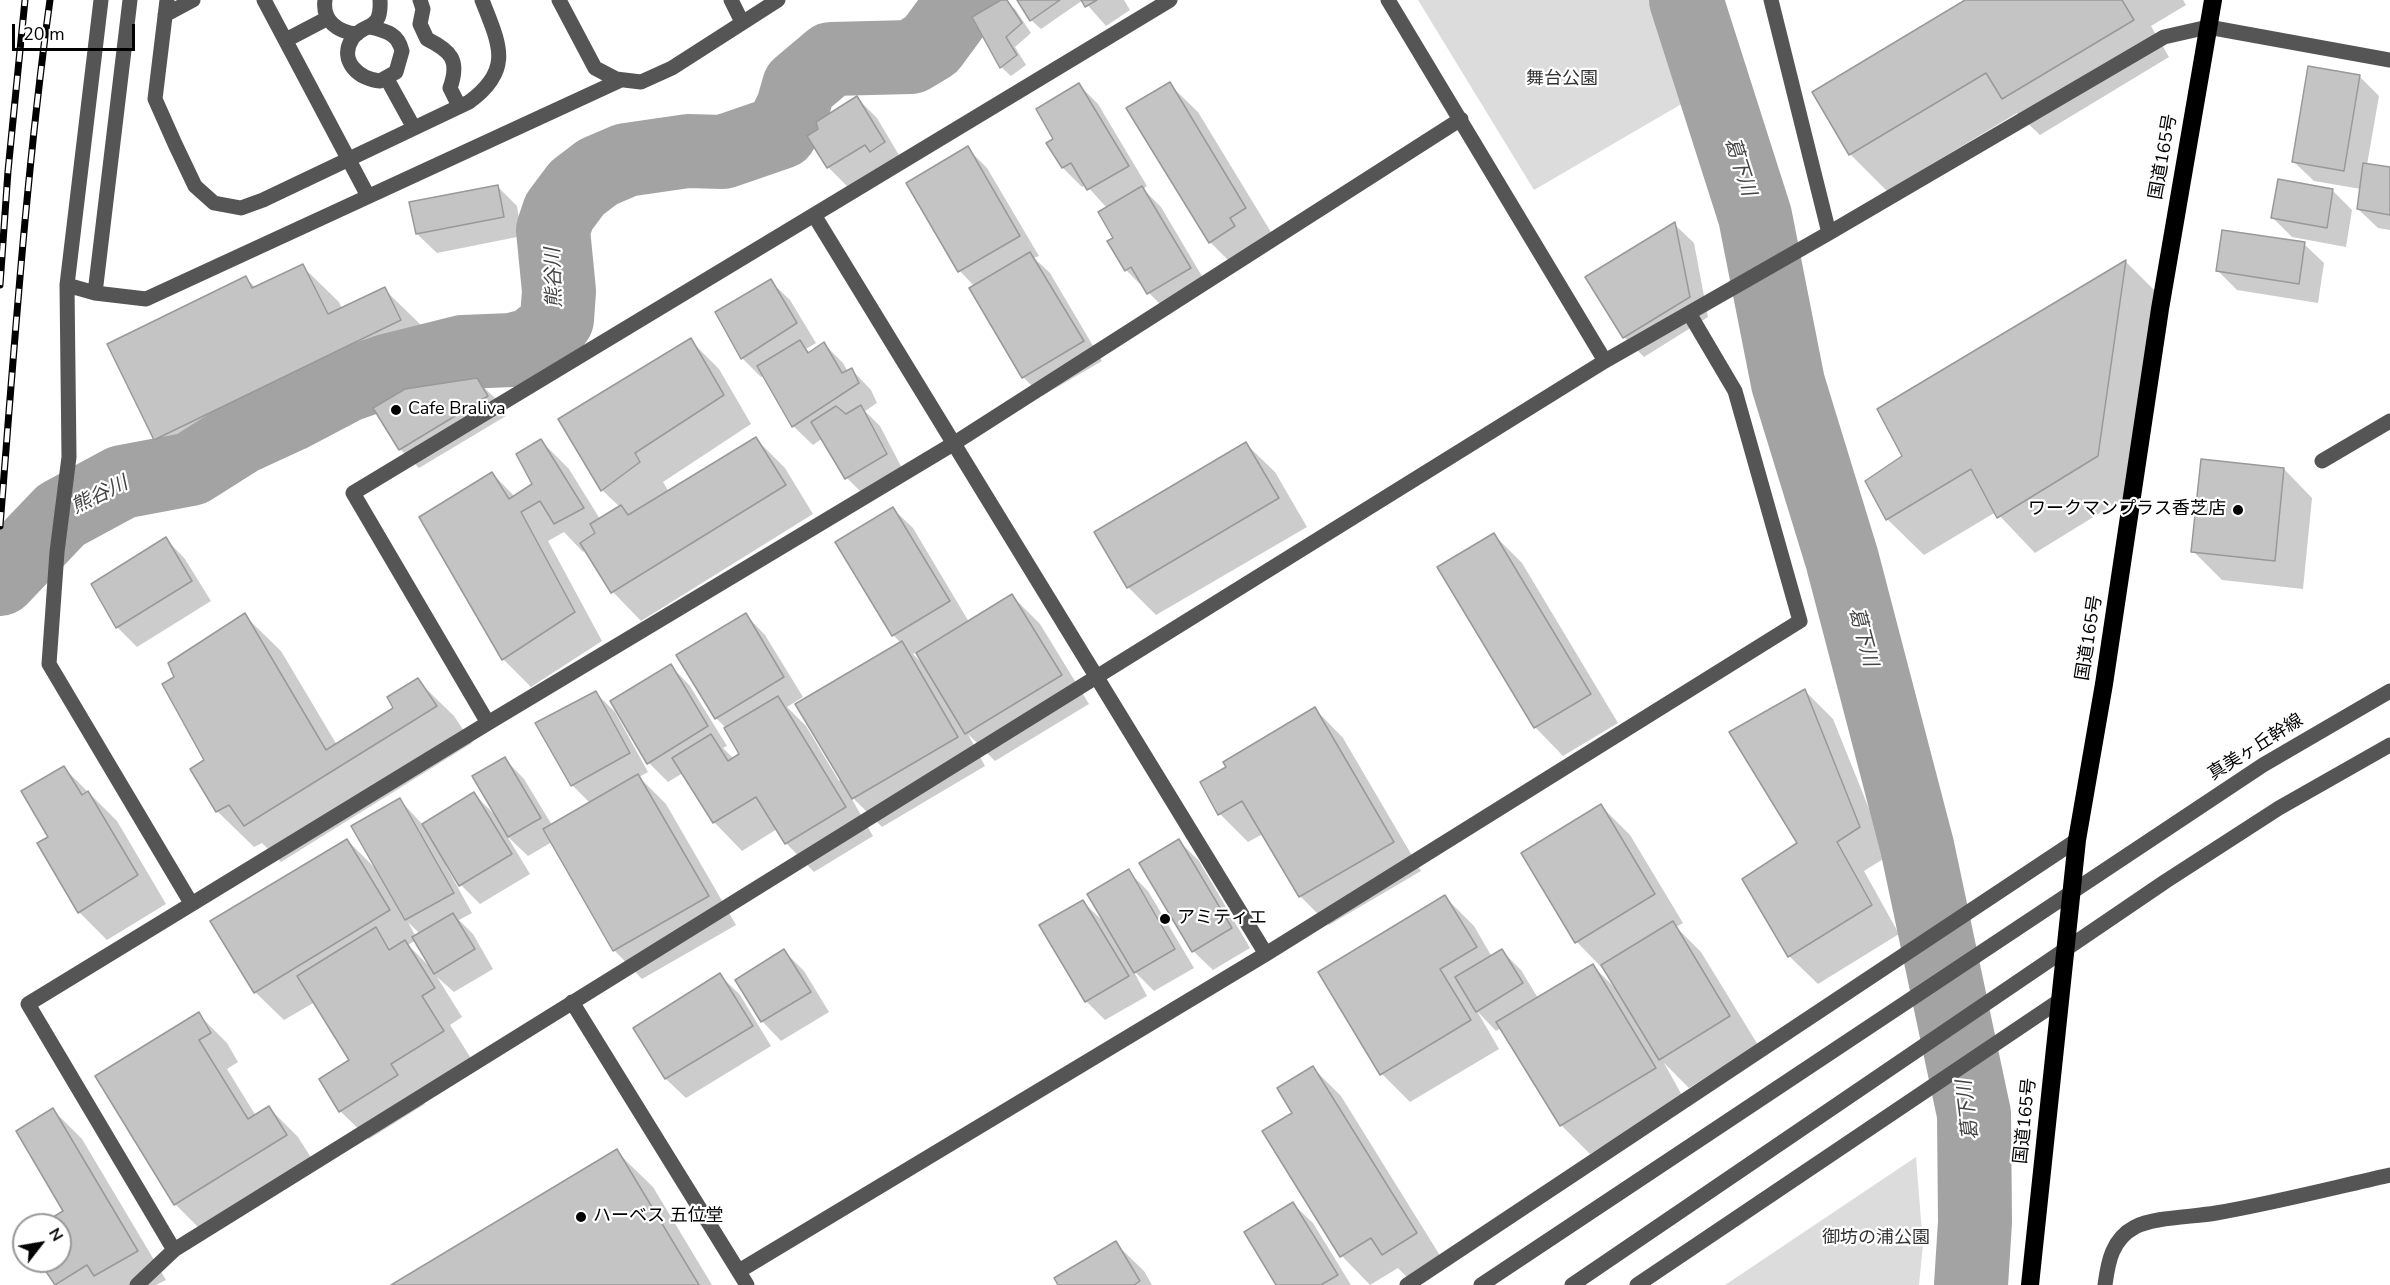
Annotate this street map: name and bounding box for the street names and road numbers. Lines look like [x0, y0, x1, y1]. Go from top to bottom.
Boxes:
street label: 国道165号 [2146, 113, 2182, 201]
street label: 国道165号 [2073, 594, 2107, 682]
street label: 真美ヶ丘幹線 [2204, 710, 2308, 786]
street label: 国道165号 [2011, 1077, 2041, 1165]

